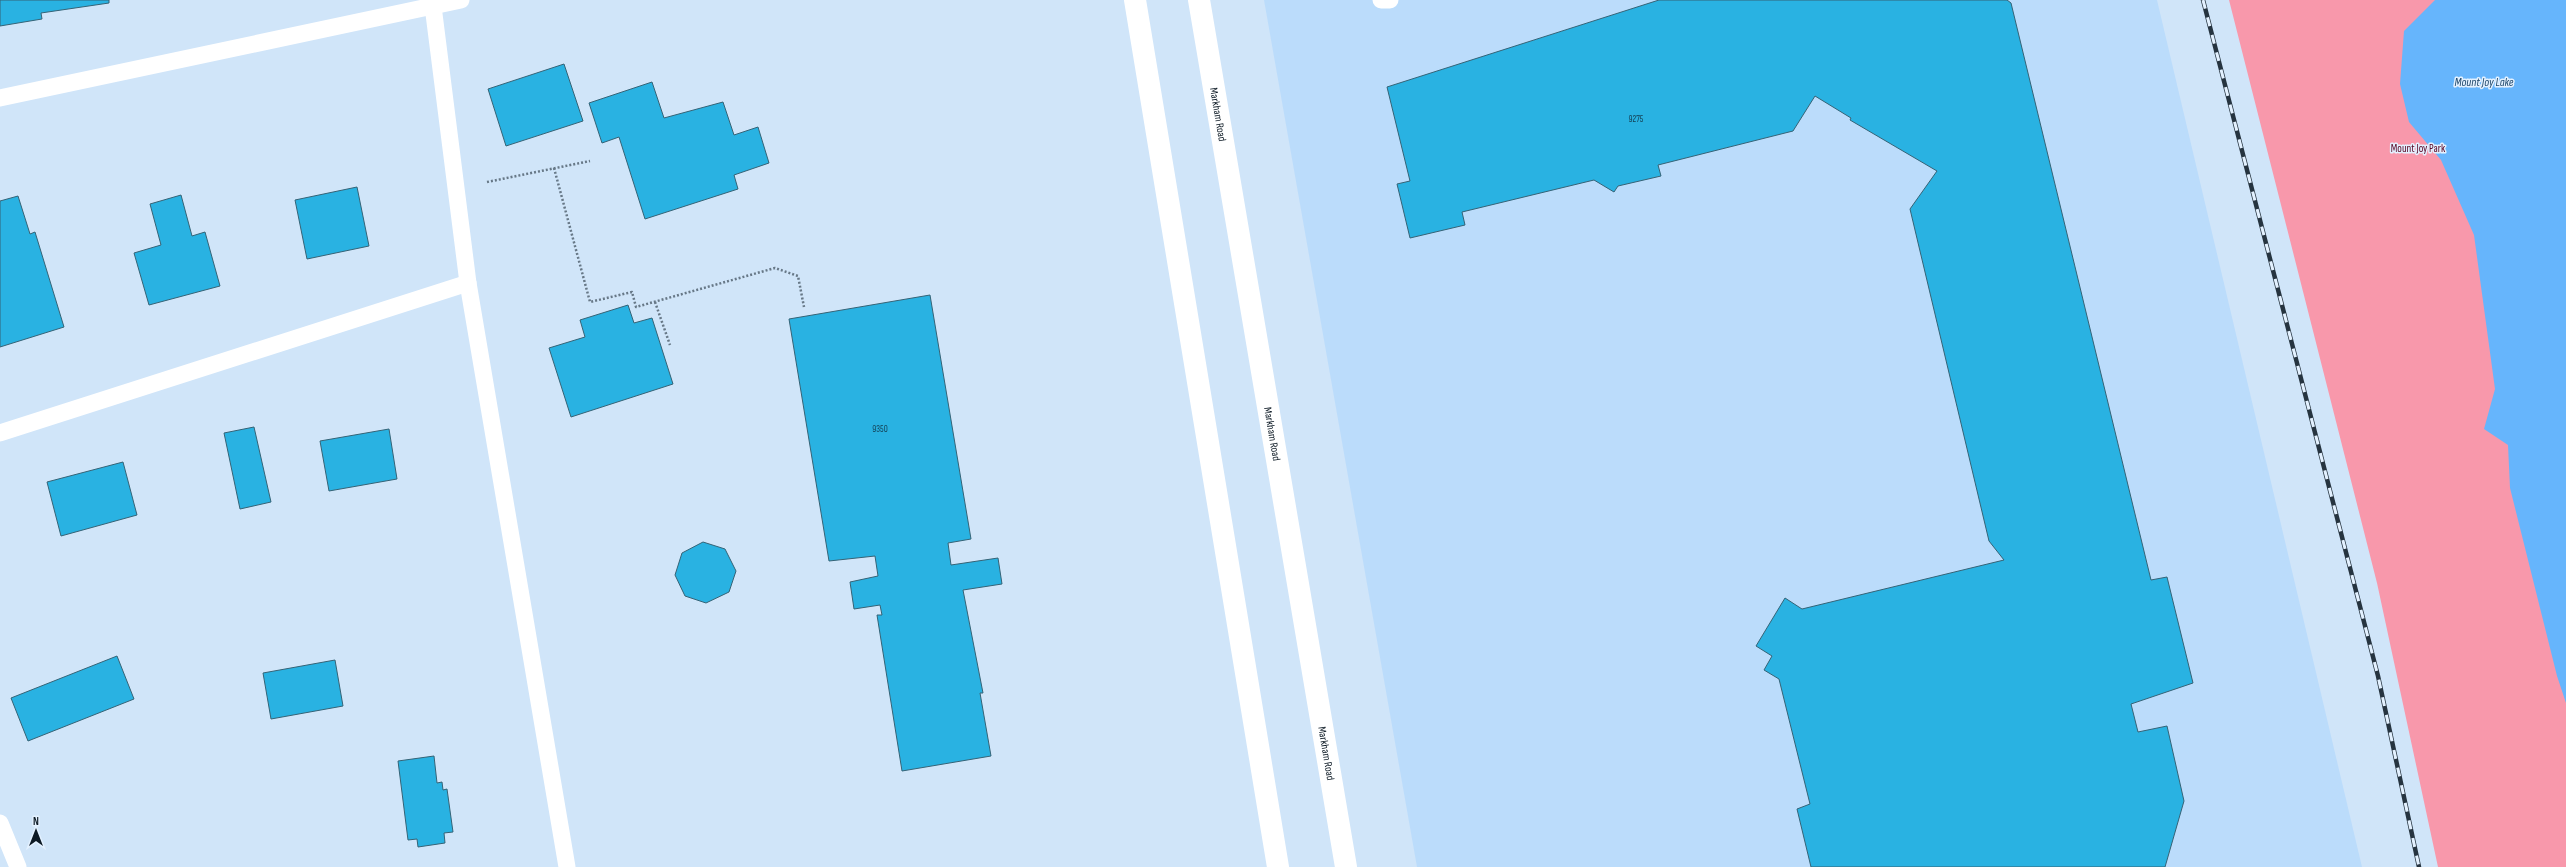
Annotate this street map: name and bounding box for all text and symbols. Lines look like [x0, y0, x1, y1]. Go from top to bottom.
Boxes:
water label: Mount Joy Lake [2455, 75, 2514, 90]
street label: Markham Road [1207, 87, 1229, 143]
house number: 9275 [1629, 114, 1644, 125]
park label: Mount Joy Park [2391, 142, 2446, 155]
street label: Markham Road [1262, 406, 1284, 462]
house number: 9350 [872, 424, 888, 435]
street label: Markham Road [1316, 725, 1338, 782]
north arrow [16, 811, 56, 851]
text: N [33, 815, 39, 828]

